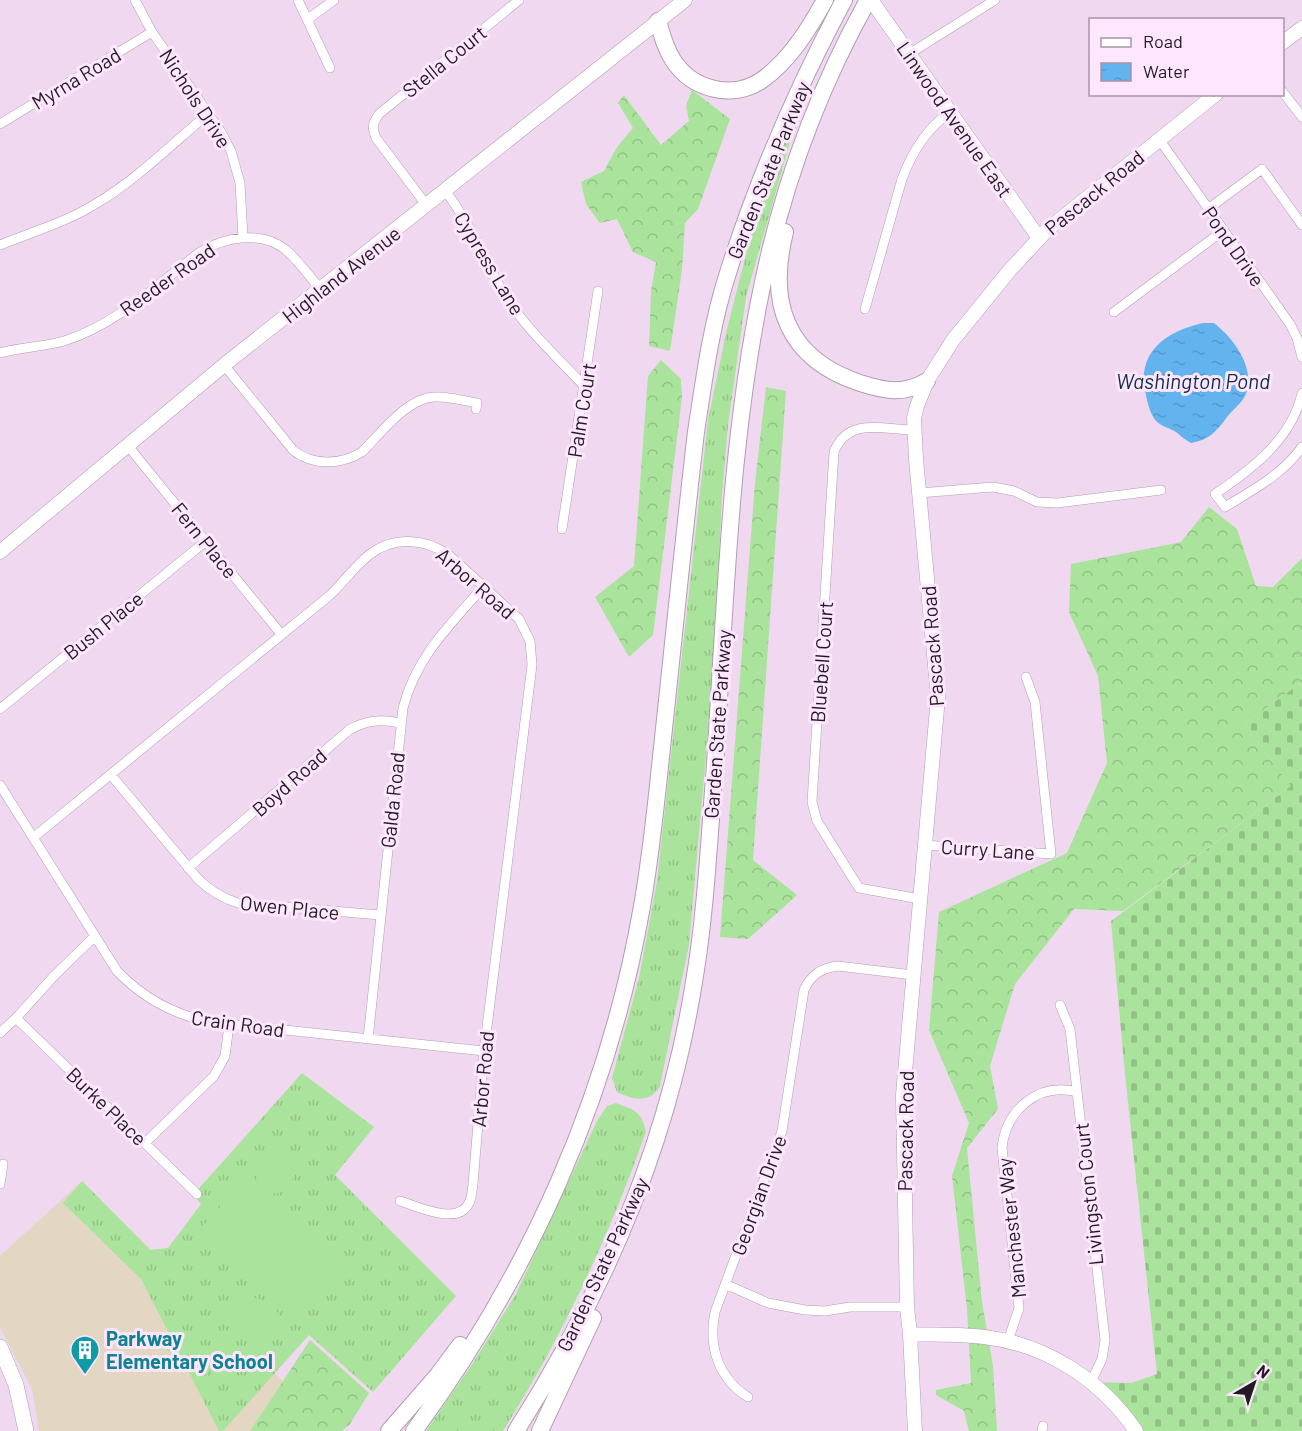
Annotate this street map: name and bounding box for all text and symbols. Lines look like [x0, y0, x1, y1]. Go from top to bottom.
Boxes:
legend [1089, 18, 1284, 96]
street label: Stella Court [397, 20, 491, 102]
text: Road [1143, 30, 1183, 52]
street label: Linwood Avenue East [892, 36, 1018, 202]
street label: Myrna Road [27, 42, 125, 114]
street label: Nichols Drive [155, 44, 237, 152]
text: Water [1143, 60, 1190, 82]
street label: Garden State Parkway [721, 78, 815, 262]
street label: Pascack Road [1039, 145, 1149, 239]
street label: Pond Drive [1198, 201, 1270, 291]
street label: Cypress Lane [450, 207, 530, 319]
street label: Highland Avenue [277, 220, 405, 328]
street label: Reeder Road [115, 237, 219, 321]
street label: Palm Court [562, 361, 600, 459]
water label: Washington Pond [1116, 368, 1270, 393]
street label: Fern Place [167, 497, 243, 583]
street label: Arbor Road [432, 542, 520, 624]
street label: Pascack Road [916, 585, 948, 707]
street label: Bush Place [59, 586, 147, 664]
street label: Bluebell Court [805, 600, 837, 724]
street label: Garden State Parkway [698, 629, 736, 819]
street label: Boyd Road [247, 743, 331, 821]
street label: Galda Road [375, 751, 409, 849]
street label: Curry Lane [940, 834, 1036, 864]
street label: Owen Place [239, 890, 341, 924]
street label: Crain Road [190, 1005, 286, 1041]
street label: Arbor Road [466, 1030, 498, 1128]
street label: Burke Place [62, 1062, 152, 1150]
street label: Pascack Road [892, 1070, 918, 1192]
street label: Livingston Court [1069, 1122, 1107, 1266]
street label: Georgian Drive [725, 1132, 791, 1258]
street label: Manchester Way [992, 1157, 1030, 1299]
street label: Garden State Parkway [551, 1173, 653, 1355]
place label: Parkway Elementary School [106, 1326, 273, 1373]
building icon: Parkway Elementary School [69, 1334, 101, 1376]
north arrow [1224, 1353, 1284, 1413]
text: N [1254, 1360, 1274, 1382]

